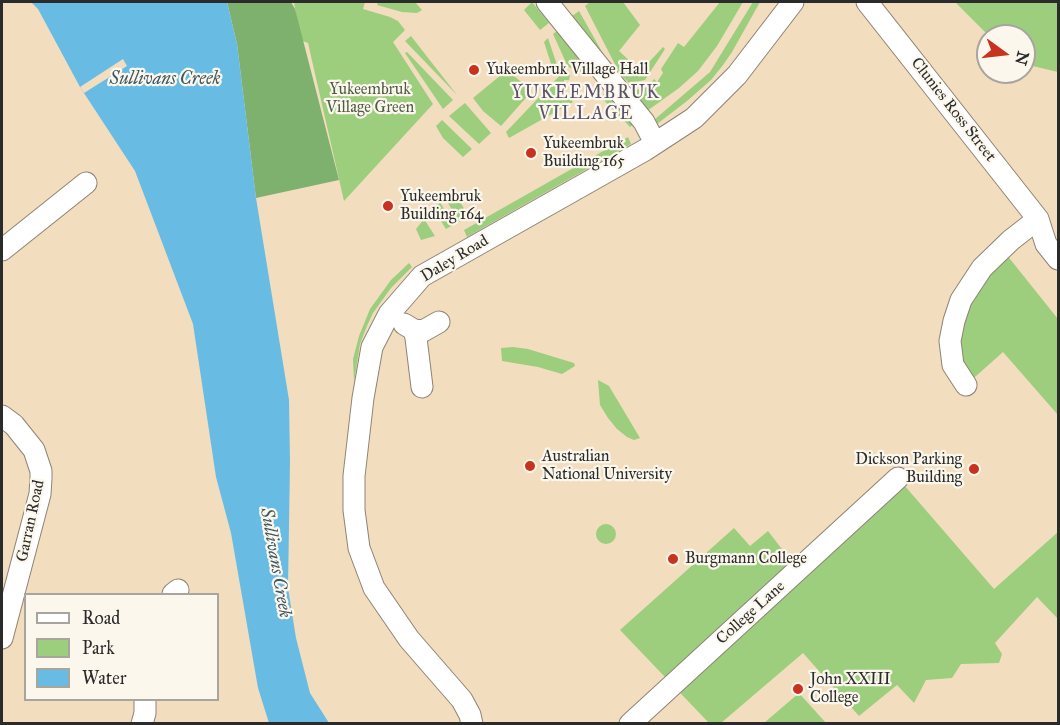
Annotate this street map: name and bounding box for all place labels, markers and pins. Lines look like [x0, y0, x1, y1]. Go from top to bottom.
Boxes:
place label: Yukeembruk Village Hall [486, 60, 648, 80]
marker: Yukeembruk Village Hall [467, 63, 481, 77]
place label: Yukeembruk Building 165 [543, 134, 625, 172]
marker: Yukeembruk Building 165 [524, 146, 538, 160]
place label: Yukeembruk Building 164 [400, 187, 483, 225]
marker: Yukeembruk Building 164 [381, 199, 395, 213]
place label: Australian National University [542, 447, 672, 485]
place label: Dickson Parking Building [855, 450, 962, 488]
marker: Australian National University [523, 459, 537, 473]
marker: Dickson Parking Building [967, 462, 981, 476]
place label: Burgmann College [685, 549, 807, 569]
marker: Burgmann College [666, 552, 680, 566]
place label: John XXIII College [810, 670, 891, 708]
marker: John XXIII College [791, 682, 805, 696]

